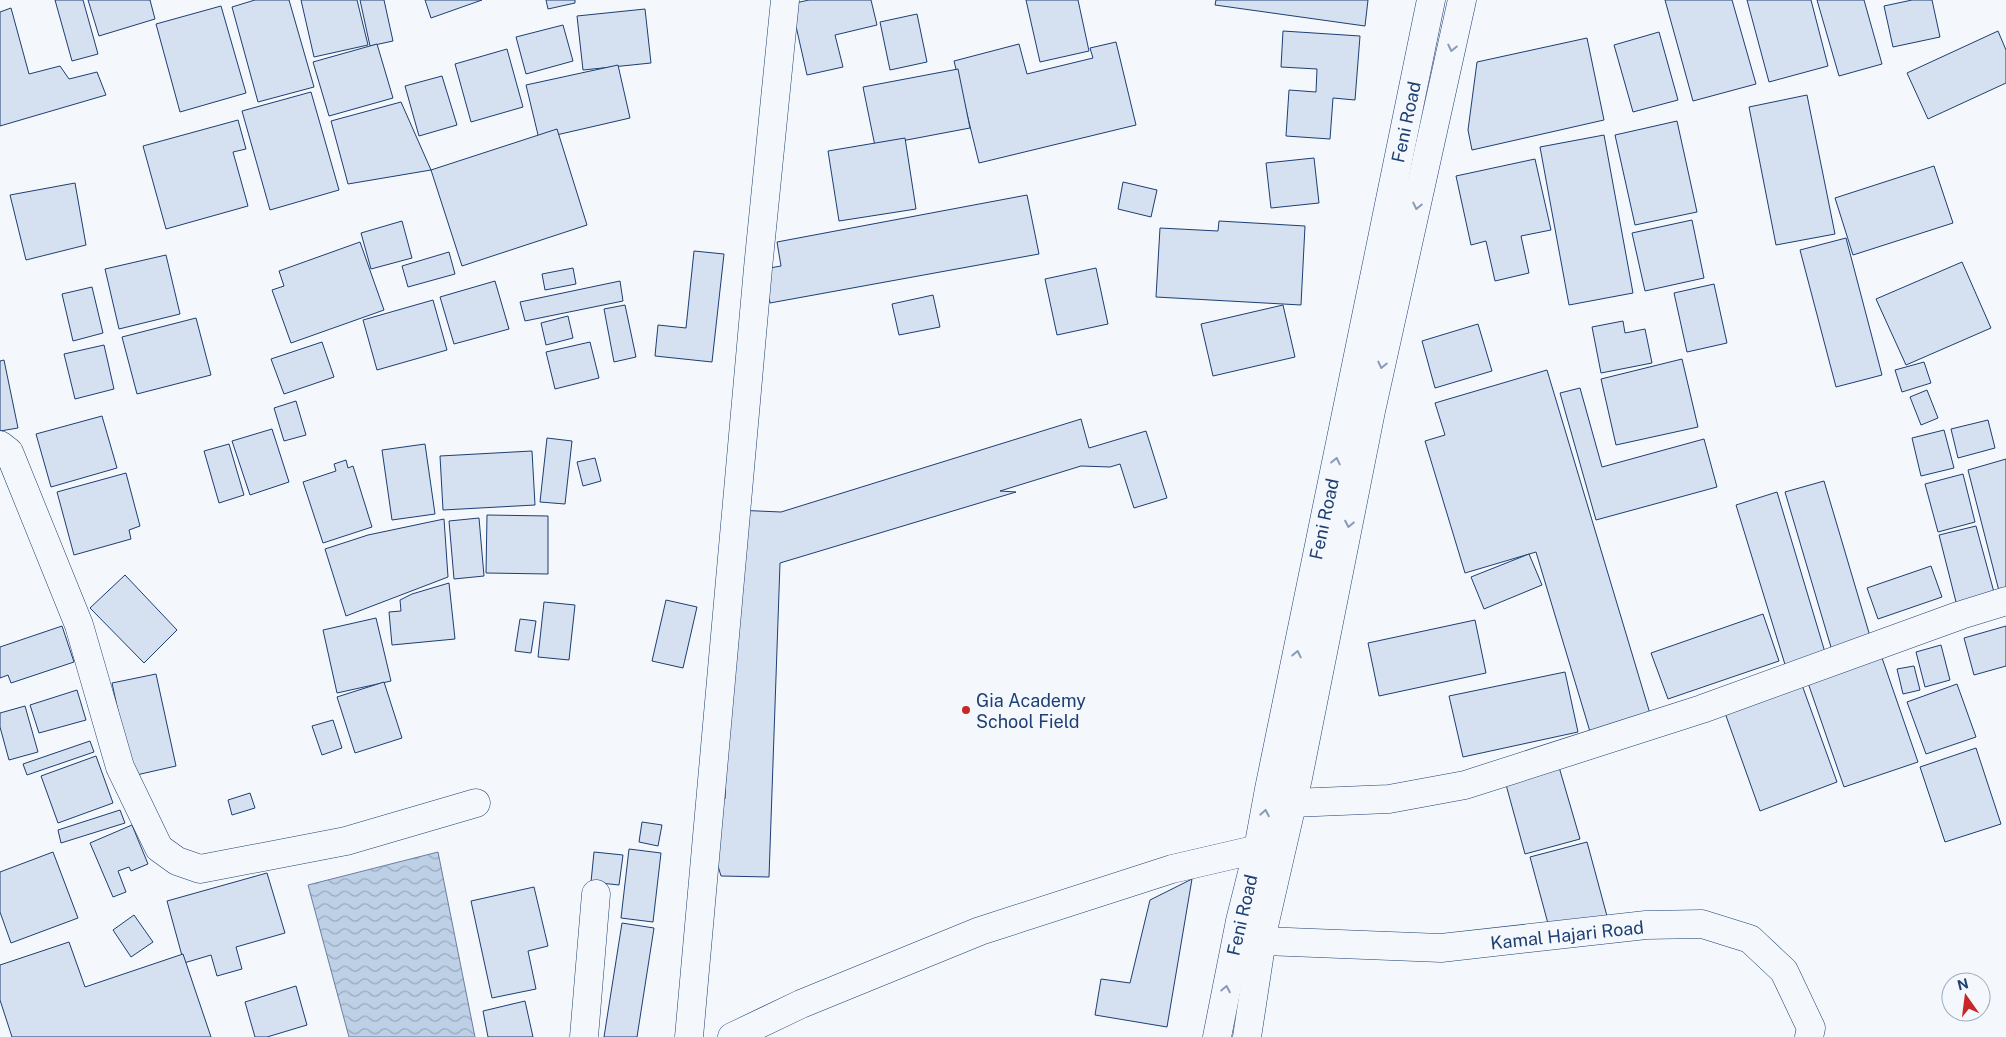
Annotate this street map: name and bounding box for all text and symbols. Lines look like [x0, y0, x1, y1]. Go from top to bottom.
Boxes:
one-way arrow [1447, 43, 1457, 52]
street label: Feni Road [1387, 79, 1425, 165]
one-way arrow [1412, 202, 1423, 211]
one-way arrow [1377, 361, 1388, 370]
one-way arrow [1331, 456, 1341, 465]
street label: Feni Road [1305, 476, 1343, 562]
one-way arrow [1345, 520, 1355, 529]
one-way arrow [1291, 650, 1301, 658]
place label: Gia Academy School Field [976, 690, 1086, 732]
marker: Gia Academy School Field [960, 704, 972, 716]
one-way arrow [1259, 809, 1269, 818]
street label: Feni Road [1222, 872, 1262, 958]
street label: Kamal Hajari Road [1489, 916, 1645, 954]
north arrow [1941, 972, 1991, 1022]
text: N [1956, 975, 1970, 993]
one-way arrow [1221, 985, 1231, 994]

